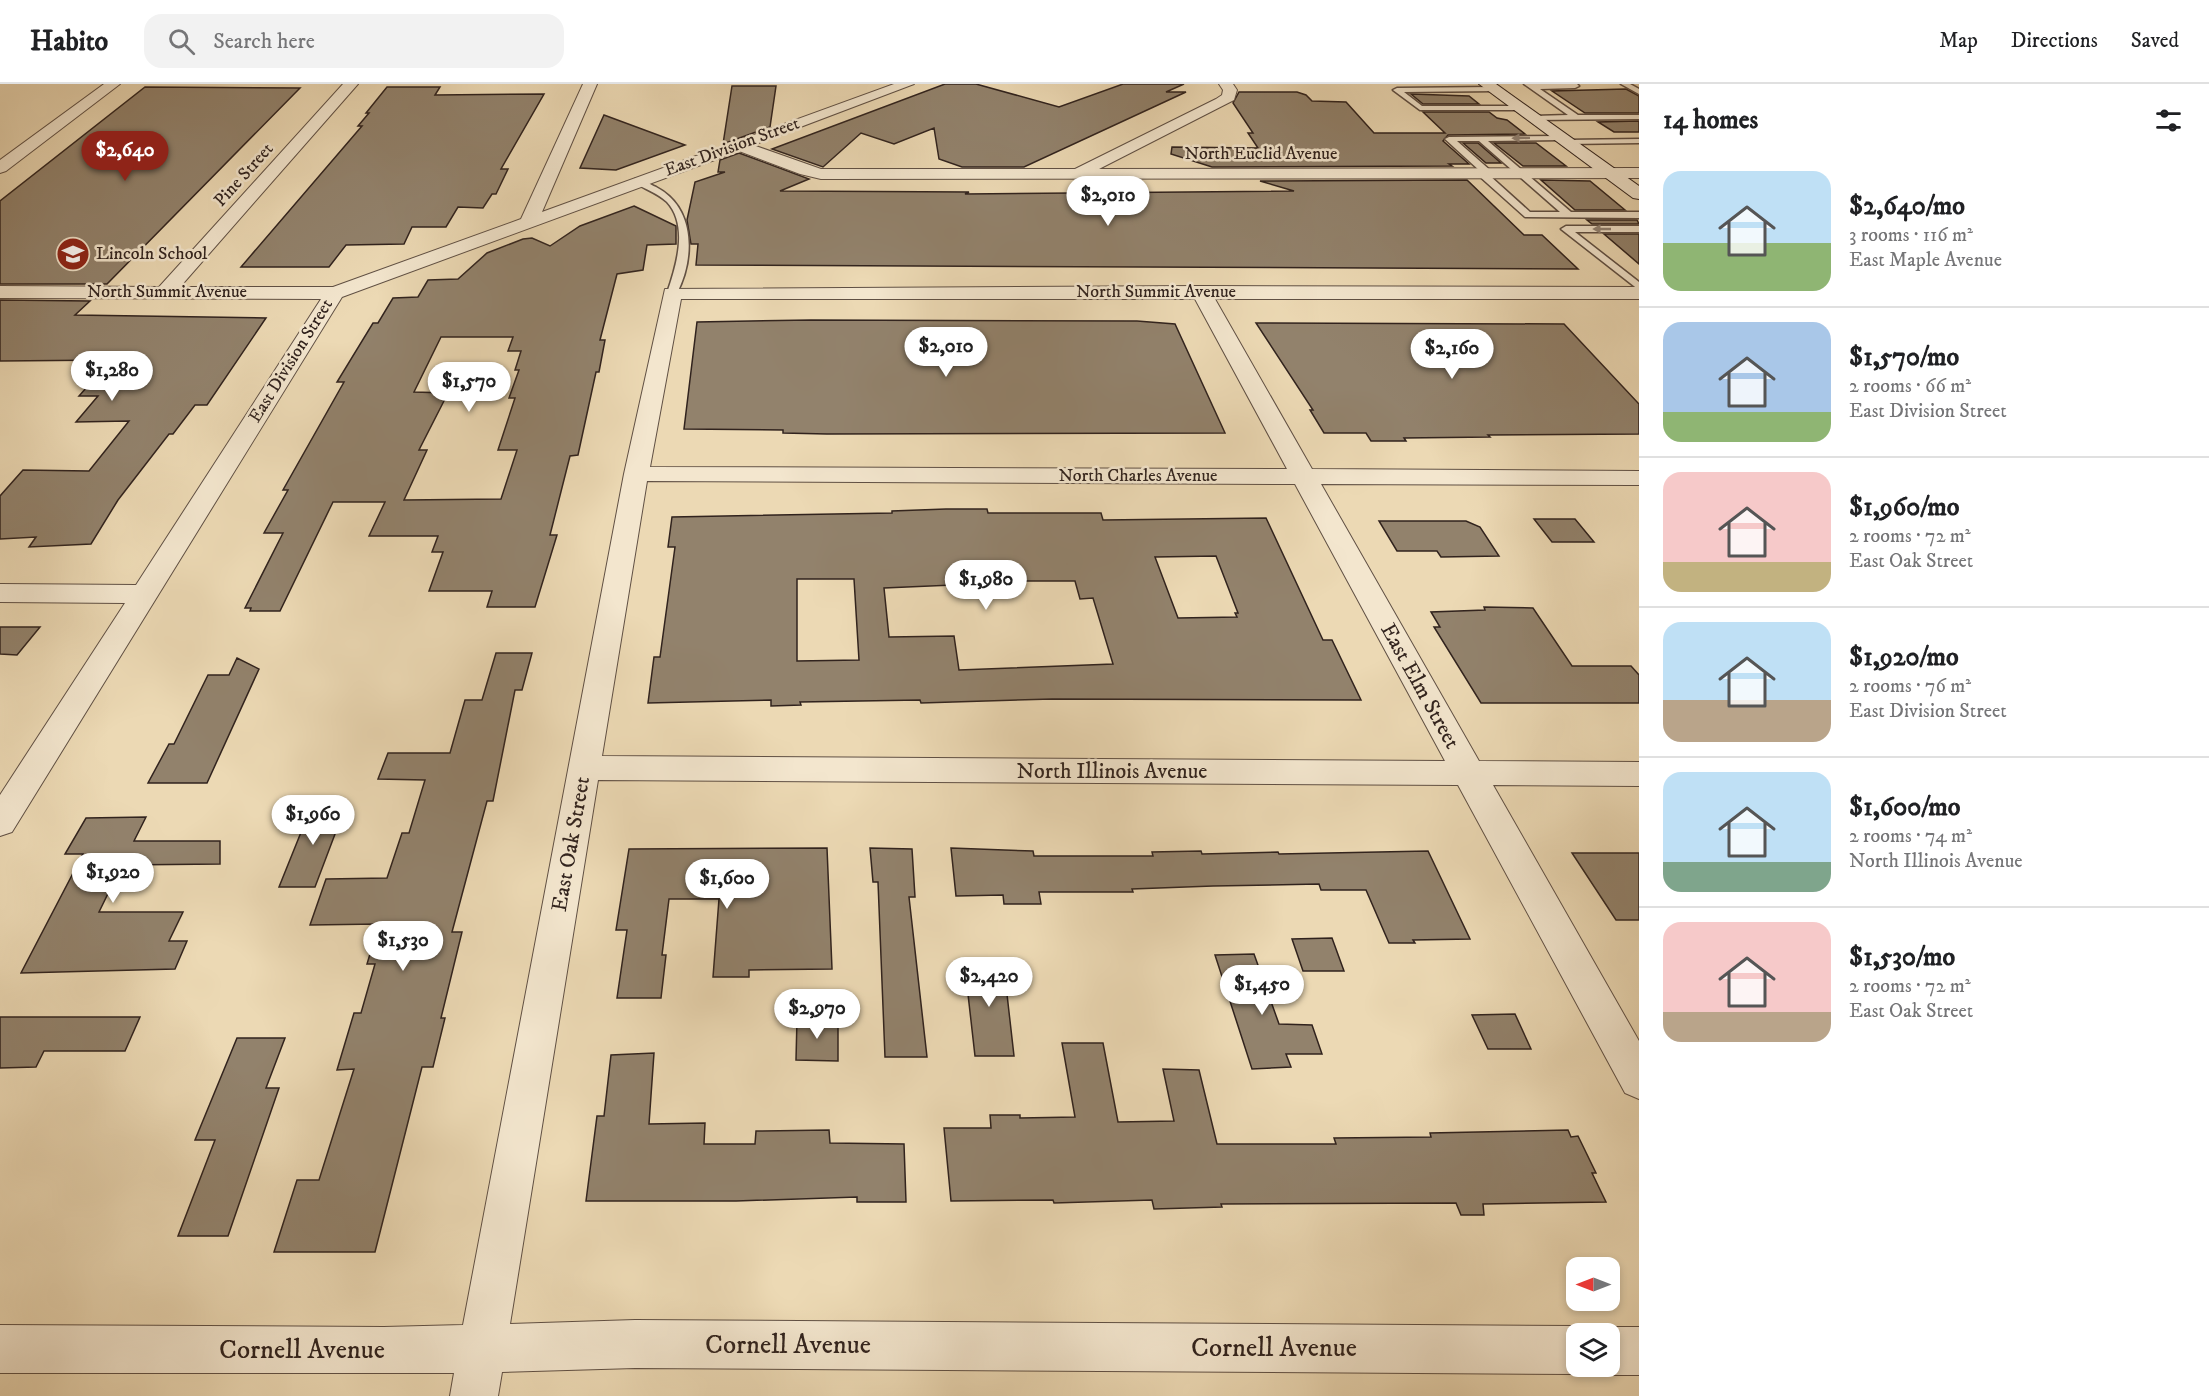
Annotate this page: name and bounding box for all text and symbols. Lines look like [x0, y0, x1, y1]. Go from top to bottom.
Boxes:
search box [144, 14, 564, 68]
text: Habito [30, 24, 108, 59]
icon: search [165, 25, 198, 58]
text: Search here [213, 28, 315, 55]
text: Map [1939, 28, 1978, 54]
text: Directions [2011, 28, 2098, 54]
text: Saved [2131, 28, 2179, 54]
text: 14 homes [1663, 104, 1758, 137]
icon: filters [2152, 104, 2185, 137]
street label: East Division Street [662, 112, 803, 182]
pin: $2,640 [76, 131, 174, 182]
one-way arrow [1512, 134, 1531, 143]
text: $2,640 [95, 138, 155, 163]
street label: Pine Street [210, 138, 279, 211]
street label: North Euclid Avenue [1185, 143, 1337, 165]
pin: $2,010 [1059, 176, 1157, 227]
text: $2,010 [1080, 183, 1136, 208]
text: $2,640/mo [1849, 190, 1965, 223]
icon: home [1711, 195, 1783, 267]
text: 3 rooms · 116 m² [1849, 223, 1973, 248]
one-way arrow [1593, 224, 1612, 234]
school or university icon: Lincoln School [55, 236, 91, 272]
place label: Lincoln School [96, 243, 208, 265]
text: East Maple Avenue [1849, 248, 2002, 273]
street label: North Summit Avenue [87, 281, 247, 303]
street label: North Summit Avenue [1076, 281, 1236, 303]
street label: East Division Street [244, 295, 338, 427]
pin: $2,010 [897, 327, 995, 378]
pin: $2,160 [1403, 329, 1501, 380]
text: $2,010 [918, 334, 974, 359]
text: $2,160 [1425, 336, 1479, 361]
text: $1,570/mo [1849, 341, 1959, 374]
icon: home [1711, 346, 1783, 418]
pin: $1,280 [63, 351, 161, 402]
text: $1,280 [85, 358, 139, 383]
pin: $1,570 [420, 362, 518, 413]
text: $1,570 [442, 369, 496, 394]
text: 2 rooms · 66 m² [1849, 374, 1971, 399]
text: East Division Street [1849, 399, 2007, 424]
street label: North Charles Avenue [1058, 465, 1218, 487]
text: $1,960/mo [1849, 491, 1959, 524]
icon: home [1711, 496, 1783, 568]
text: 2 rooms · 72 m² [1849, 524, 1971, 549]
text: East Oak Street [1849, 549, 1973, 574]
pin: $1,980 [937, 560, 1035, 611]
text: $1,980 [959, 567, 1013, 592]
street label: East Elm Street [1374, 618, 1466, 754]
text: $1,920/mo [1849, 641, 1959, 674]
icon: home [1711, 646, 1783, 718]
text: 2 rooms · 76 m² [1849, 674, 1971, 699]
text: East Division Street [1849, 699, 2007, 724]
street label: North Illinois Avenue [1017, 758, 1207, 785]
street label: East Oak Street [546, 774, 596, 914]
text: $1,600/mo [1849, 791, 1960, 824]
pin: $1,960 [264, 795, 362, 846]
icon: home [1711, 796, 1783, 868]
text: $1,960 [286, 802, 340, 827]
text: 2 rooms · 74 m² [1849, 824, 1972, 849]
text: North Illinois Avenue [1849, 849, 2023, 874]
pin: $1,920 [64, 853, 162, 904]
pin: $1,600 [678, 859, 776, 910]
text: $1,920 [86, 860, 140, 885]
text: $1,600 [699, 866, 755, 891]
pin: $1,530 [354, 921, 452, 972]
text: $1,530 [377, 928, 429, 953]
text: $1,530/mo [1849, 941, 1955, 974]
icon: home [1711, 946, 1783, 1018]
pin: $2,420 [940, 957, 1038, 1008]
text: $2,420 [960, 964, 1018, 989]
pin: $1,450 [1213, 965, 1311, 1016]
text: $1,450 [1234, 972, 1290, 997]
text: 2 rooms · 72 m² [1849, 974, 1971, 999]
pin: $2,970 [768, 989, 866, 1040]
text: $2,970 [788, 996, 846, 1021]
text: East Oak Street [1849, 999, 1973, 1024]
north arrow [1566, 1257, 1620, 1311]
map controls [1566, 1257, 1620, 1377]
button: layers [1566, 1323, 1620, 1377]
street label: Cornell Avenue [705, 1328, 871, 1362]
street label: Cornell Avenue [1191, 1331, 1357, 1365]
street label: Cornell Avenue [219, 1333, 385, 1367]

